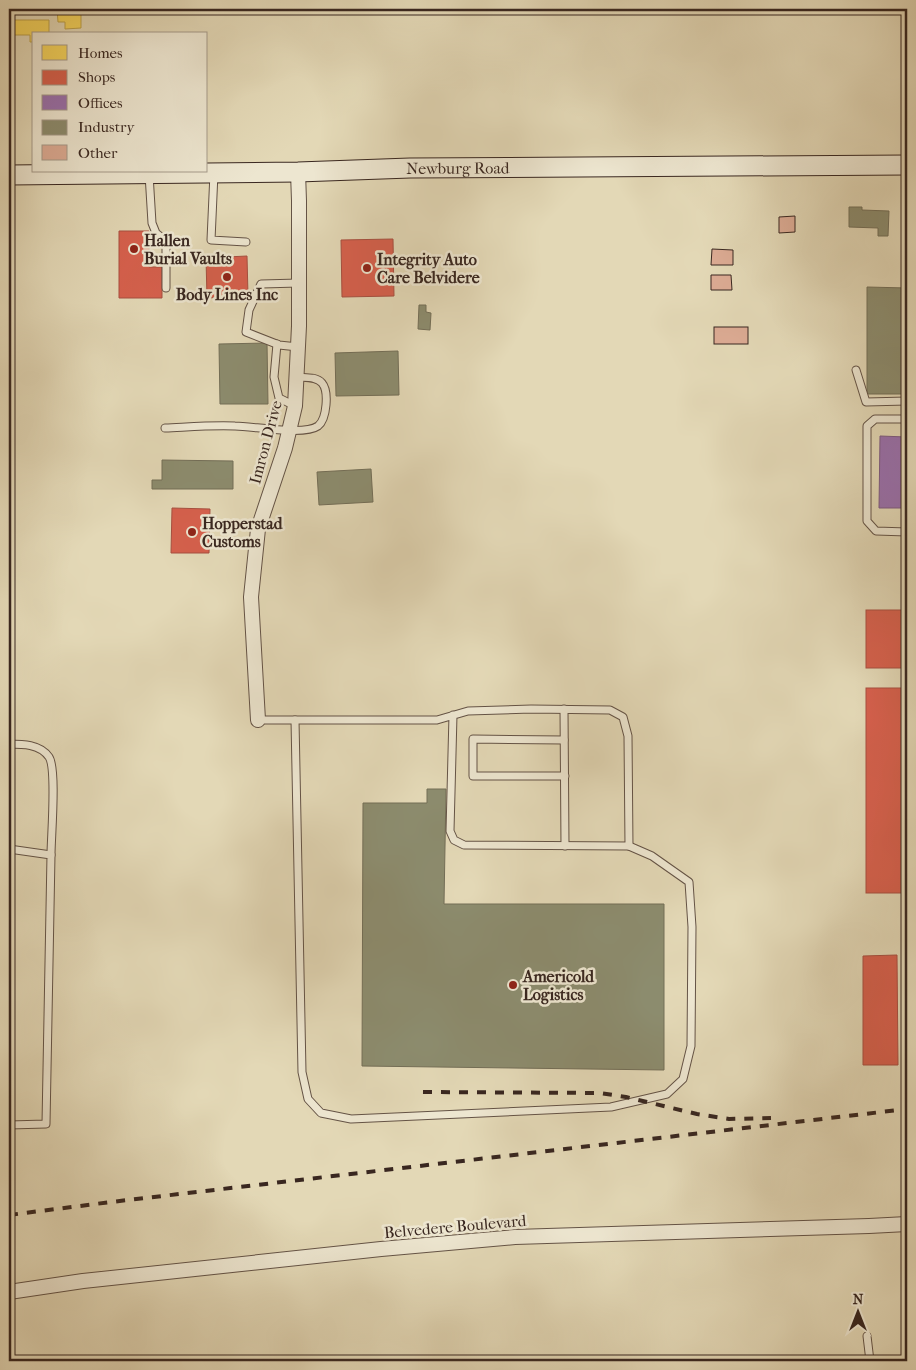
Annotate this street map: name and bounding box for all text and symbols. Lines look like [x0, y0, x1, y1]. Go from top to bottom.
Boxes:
legend [32, 32, 208, 172]
text: Homes [78, 44, 123, 62]
text: Shops [78, 68, 116, 86]
text: Offices [78, 94, 123, 112]
text: Industry [78, 118, 135, 136]
text: Other [78, 144, 118, 162]
street label: Newburg Road [406, 158, 510, 178]
place label: Hallen Burial Vaults [144, 231, 232, 268]
marker: Hallen Burial Vaults [128, 243, 140, 255]
place label: Integrity Auto Care Belvidere [377, 250, 480, 287]
marker: Integrity Auto Care Belvidere [361, 262, 373, 274]
marker: Body Lines Inc [221, 271, 233, 283]
place label: Body Lines Inc [176, 285, 278, 305]
street label: Imron Drive [245, 398, 286, 486]
place label: Hopperstad Customs [202, 514, 284, 551]
marker: Hopperstad Customs [186, 526, 198, 538]
place label: Americold Logistics [522, 967, 595, 1005]
marker: Americold Logistics [507, 979, 519, 991]
street label: Belvedere Boulevard [383, 1211, 527, 1242]
north arrow [834, 1288, 884, 1338]
text: N [853, 1291, 864, 1308]

